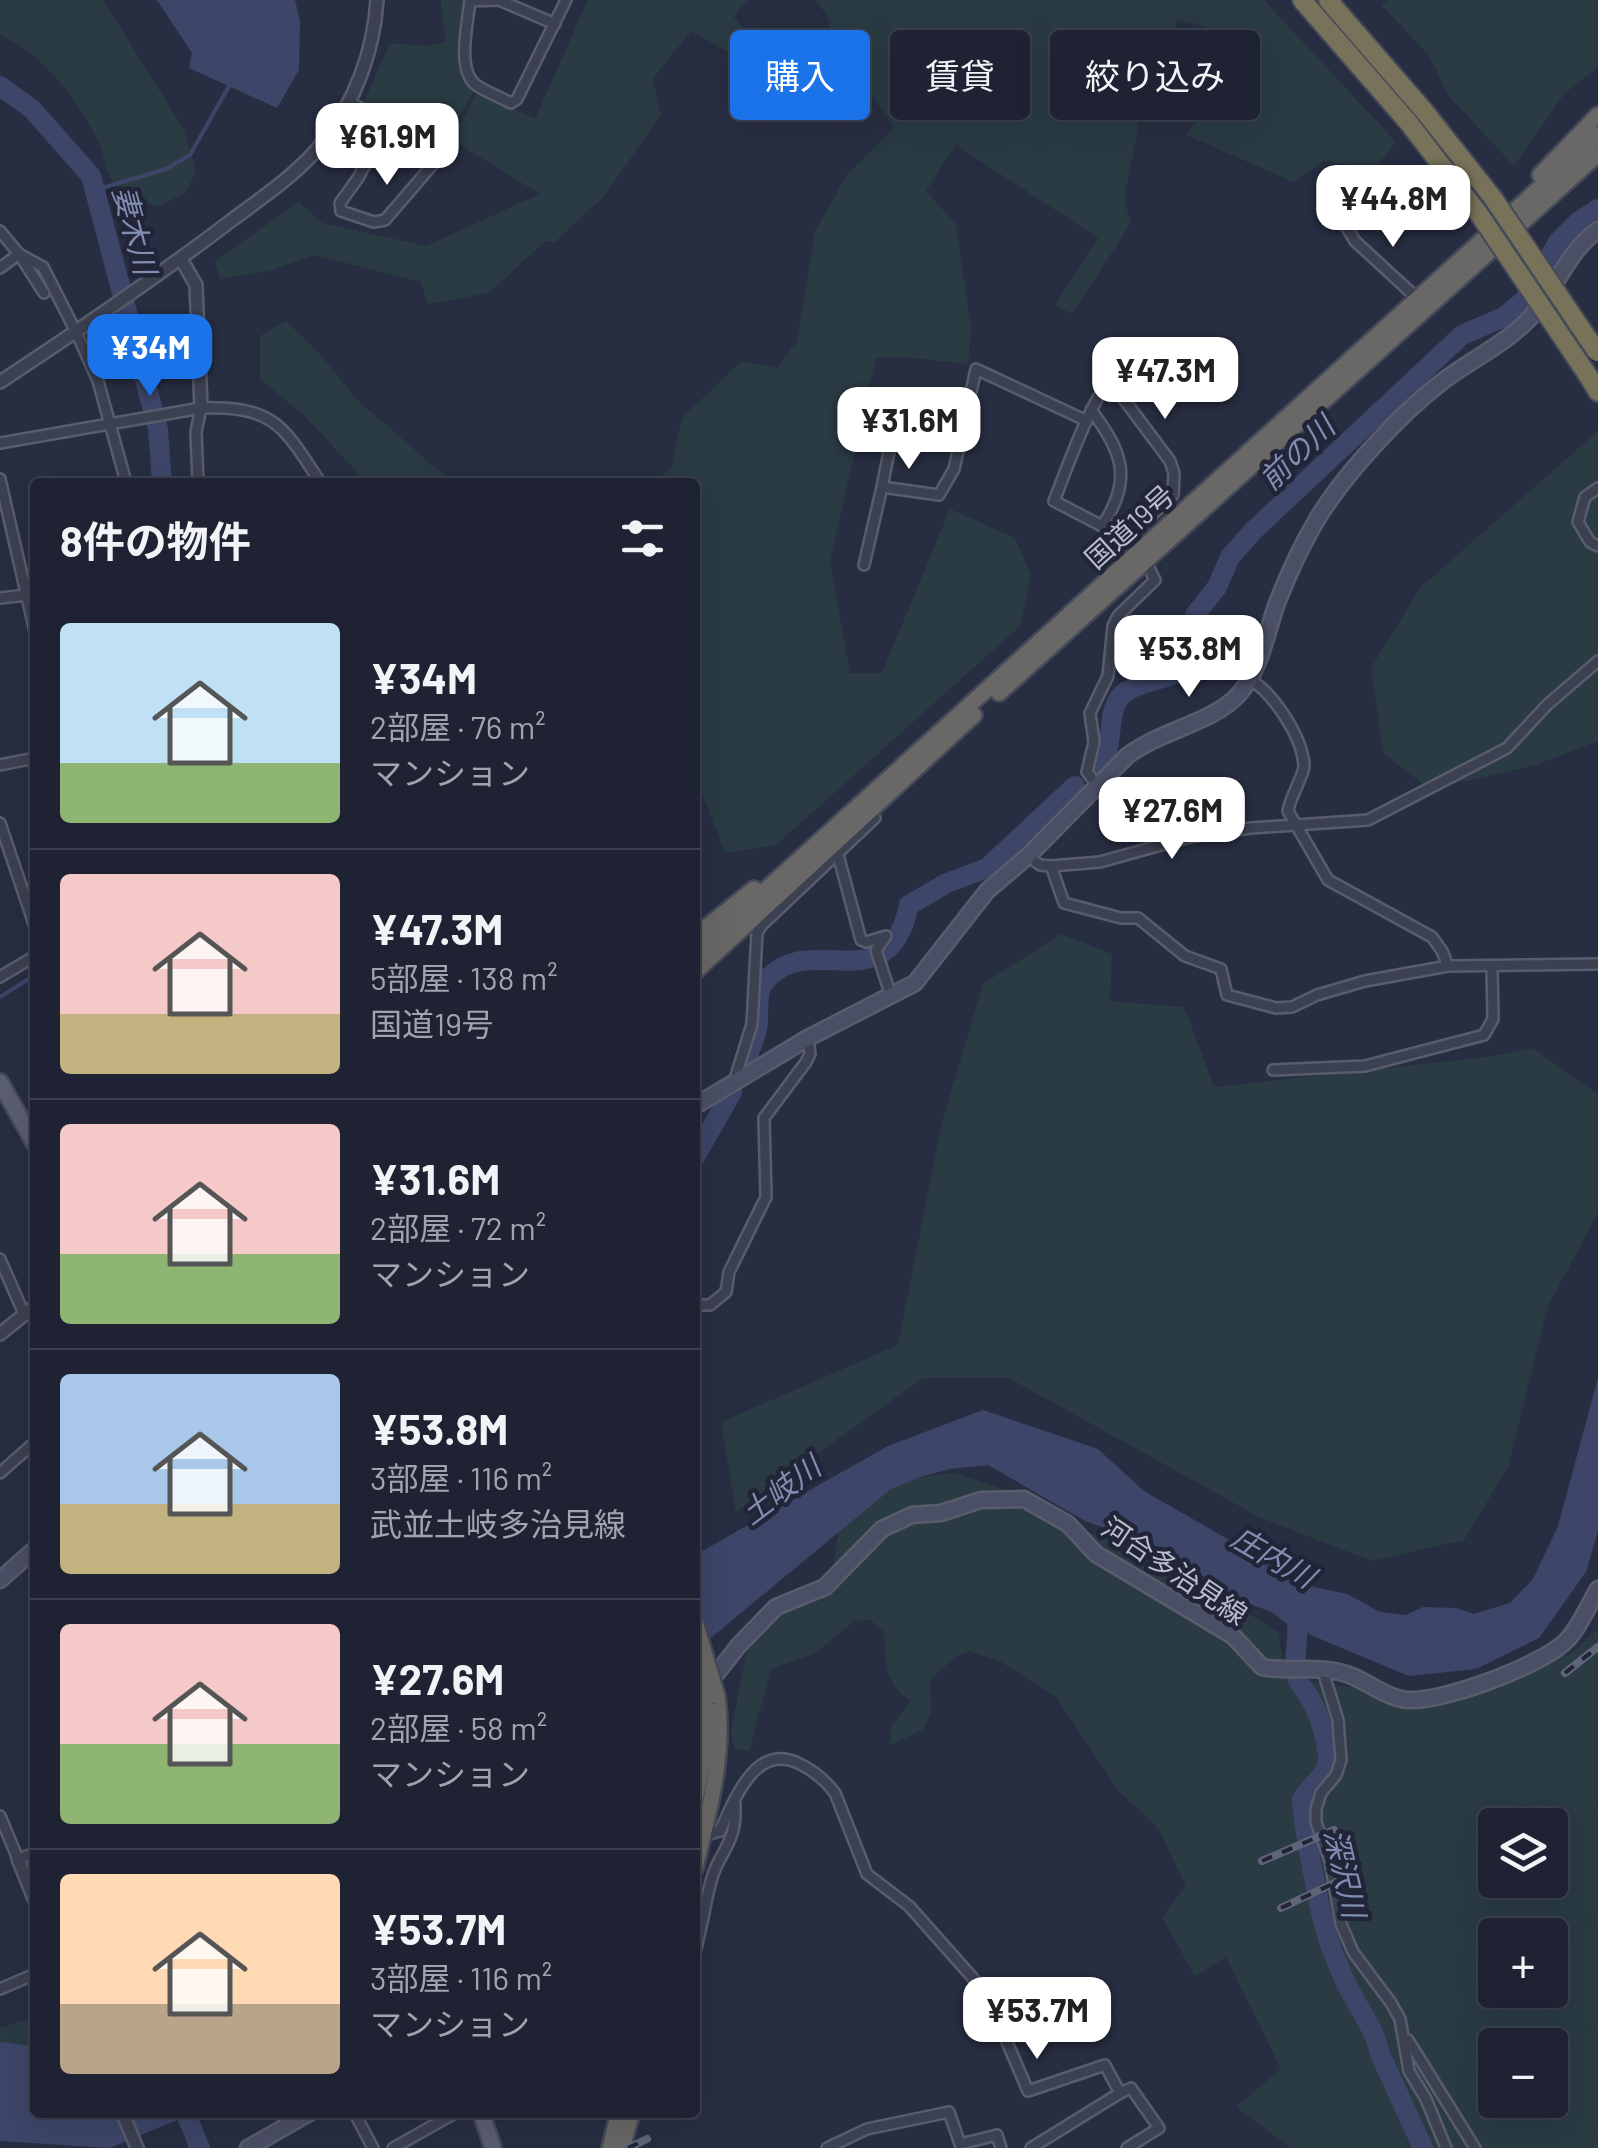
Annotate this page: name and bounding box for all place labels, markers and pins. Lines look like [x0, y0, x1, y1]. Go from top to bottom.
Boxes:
pin: ¥61.9M [306, 103, 468, 188]
pin: ¥44.8M [1312, 165, 1474, 250]
pin: ¥34M [91, 314, 209, 399]
pin: ¥47.3M [1084, 337, 1246, 422]
pin: ¥31.6M [828, 387, 990, 472]
pin: ¥53.8M [1108, 615, 1270, 700]
pin: ¥27.6M [1091, 777, 1253, 862]
pin: ¥53.7M [956, 1977, 1118, 2062]

